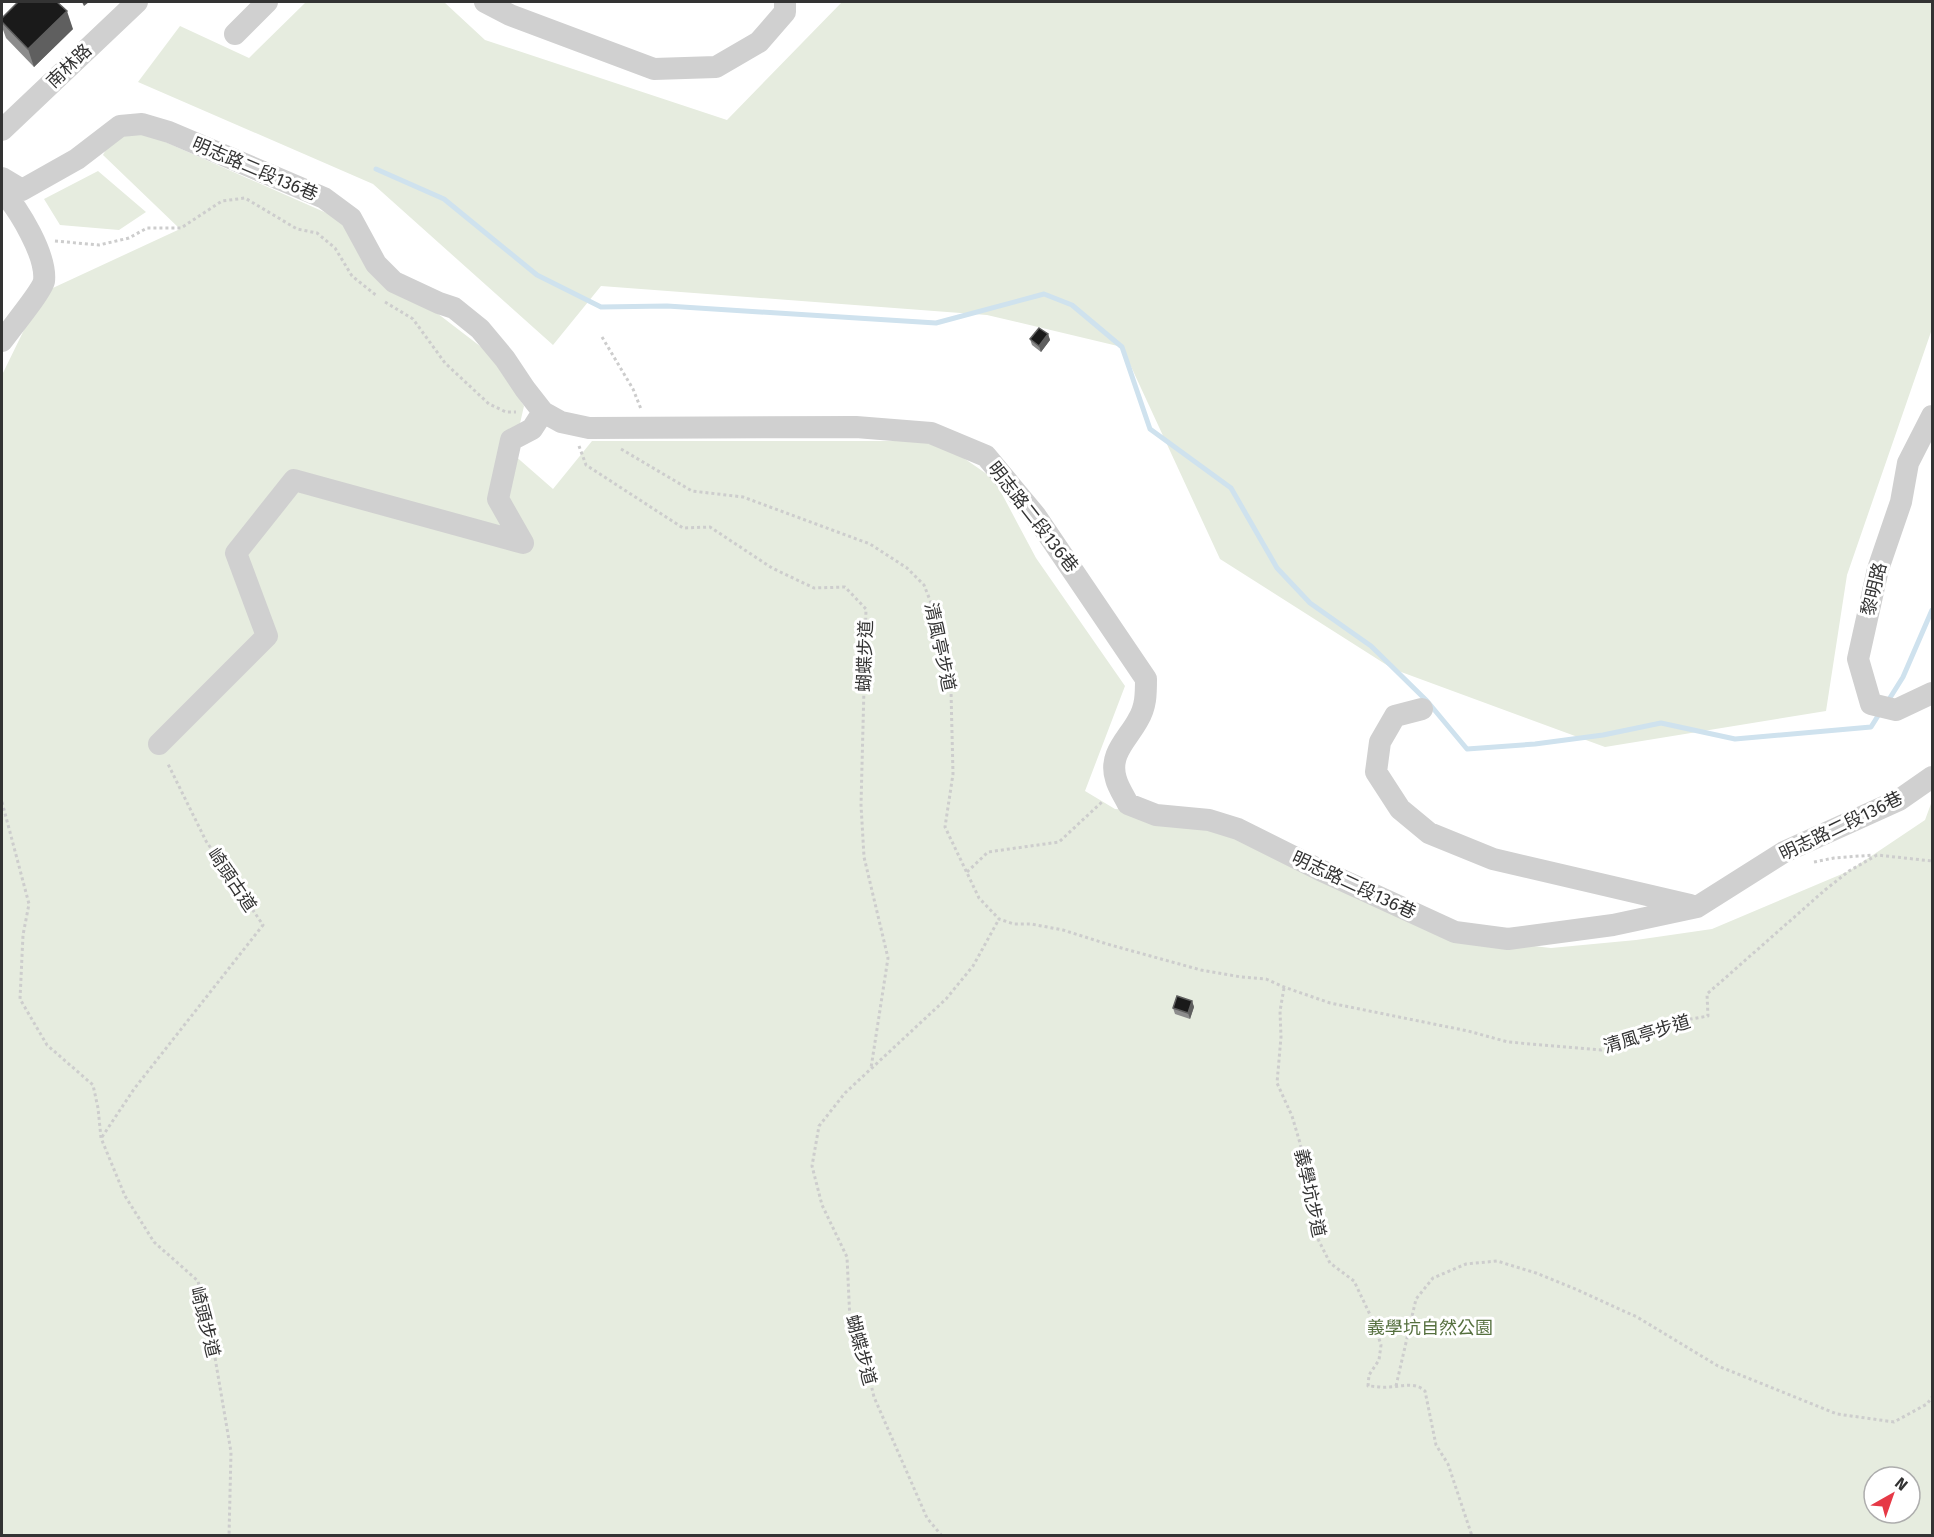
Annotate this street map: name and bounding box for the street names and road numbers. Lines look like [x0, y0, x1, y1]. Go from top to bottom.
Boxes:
street label: 南林路 [42, 39, 96, 93]
street label: 明志路二段136巷 [189, 133, 321, 205]
street label: 明志路二段136巷 [983, 457, 1083, 577]
street label: 黎明路 [1857, 560, 1891, 618]
street label: 清風亭步道 [920, 601, 960, 693]
street label: 蝴蝶步道 [853, 620, 877, 692]
street label: 明志路二段136巷 [1776, 787, 1906, 865]
street label: 崎頭古道 [203, 844, 261, 916]
street label: 明志路二段136巷 [1288, 847, 1420, 923]
street label: 清風亭步道 [1601, 1010, 1693, 1058]
street label: 義學坑步道 [1290, 1147, 1330, 1239]
street label: 崎頭步道 [186, 1284, 224, 1360]
street label: 蝴蝶步道 [841, 1312, 881, 1388]

